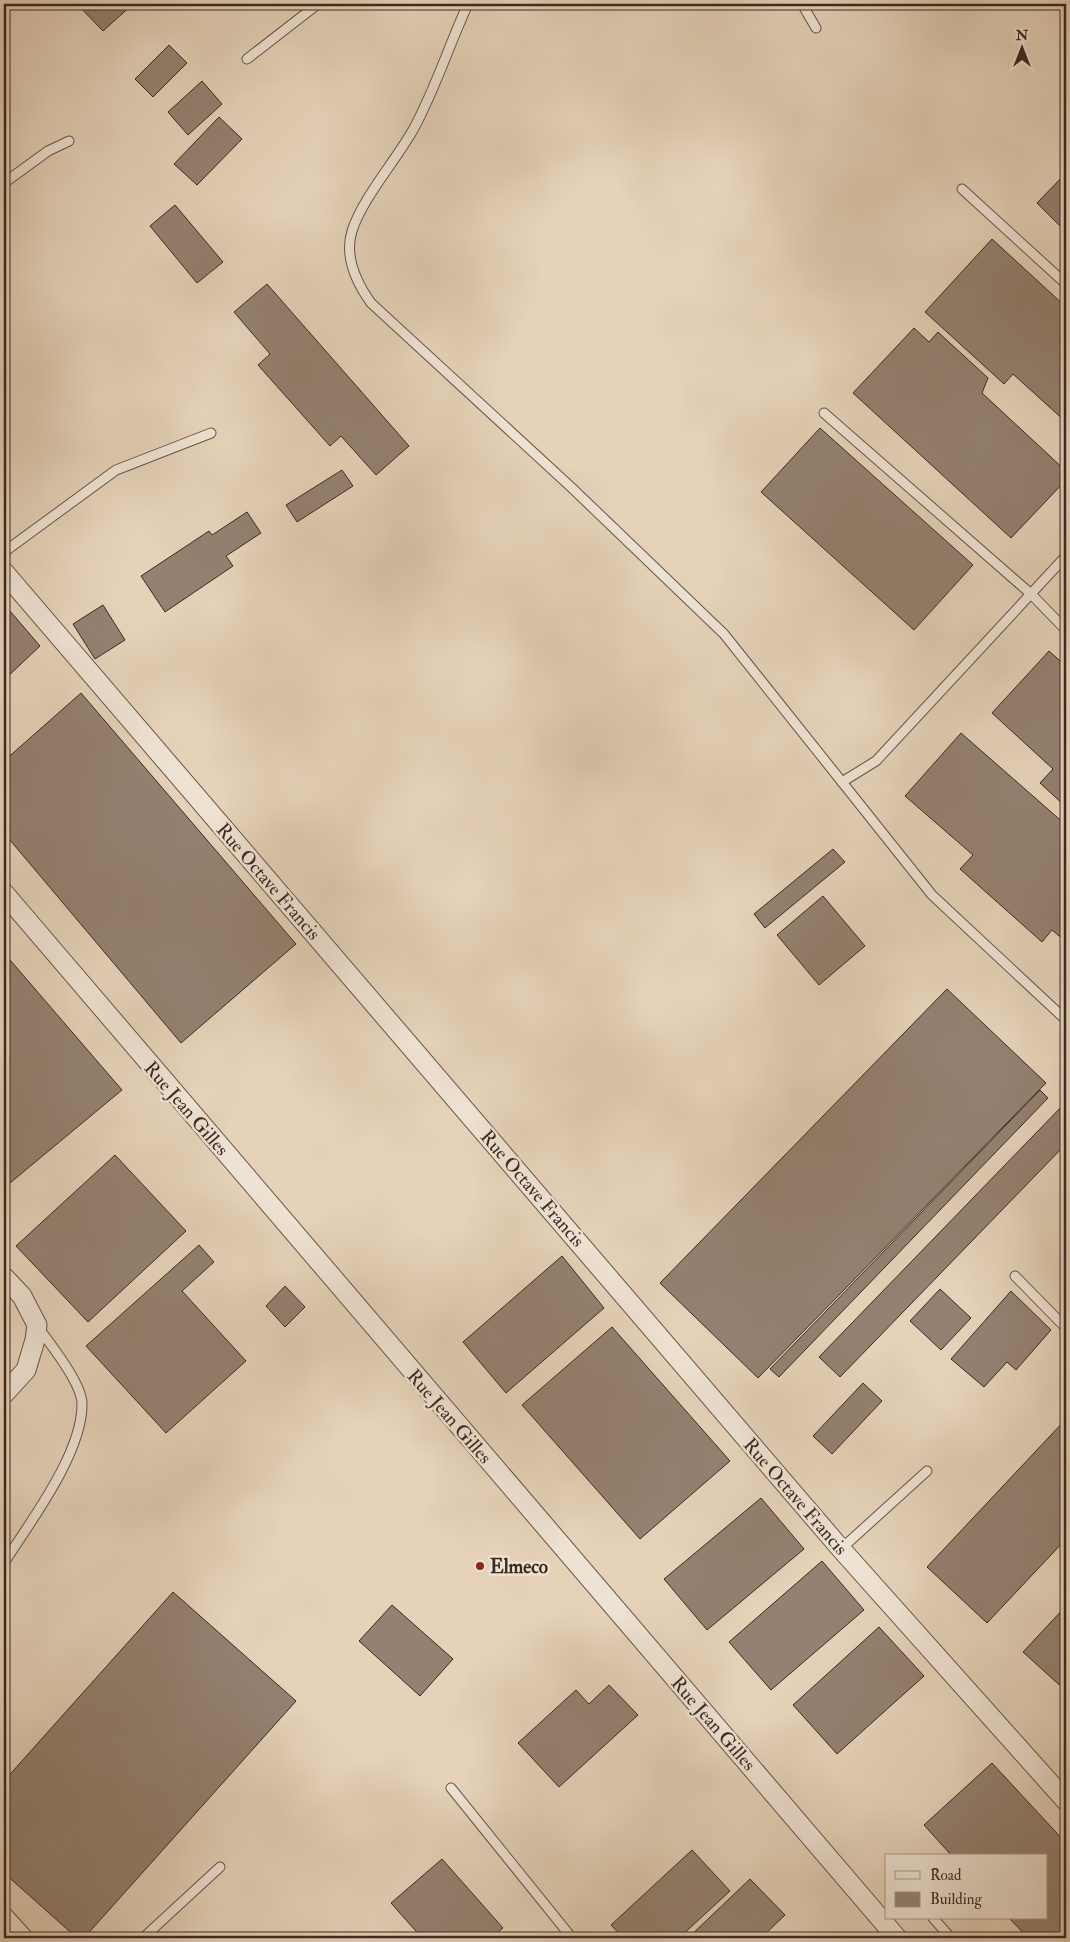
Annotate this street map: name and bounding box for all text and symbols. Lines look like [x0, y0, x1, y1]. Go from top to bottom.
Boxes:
north arrow [998, 22, 1048, 72]
text: N [1015, 27, 1029, 44]
street label: Rue Octave Francis [211, 818, 326, 945]
street label: Rue Jean Gilles [139, 1057, 234, 1161]
street label: Rue Octave Francis [475, 1125, 590, 1252]
street label: Rue Jean Gilles [402, 1365, 497, 1469]
street label: Rue Octave Francis [738, 1433, 853, 1560]
place label: Elmeco [490, 1555, 548, 1579]
marker: Elmeco [474, 1560, 486, 1572]
street label: Rue Jean Gilles [666, 1672, 761, 1776]
legend [885, 1854, 1048, 1920]
text: Road [930, 1866, 962, 1885]
text: Building [930, 1890, 982, 1909]

